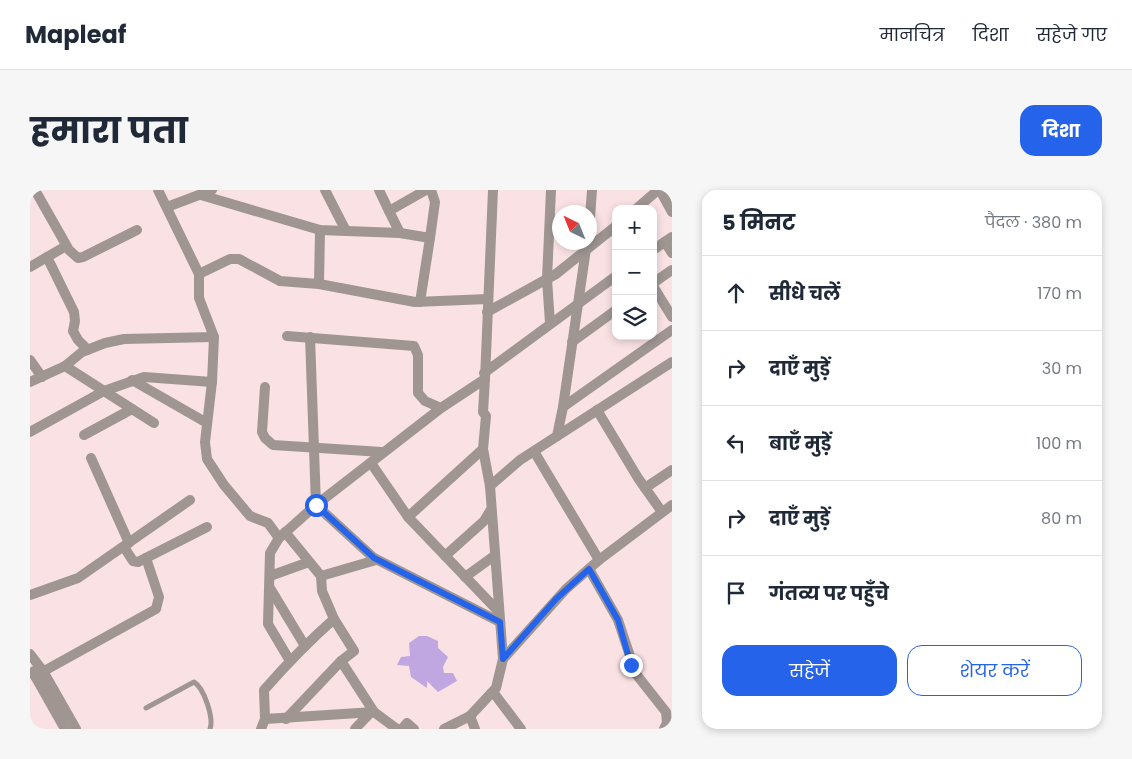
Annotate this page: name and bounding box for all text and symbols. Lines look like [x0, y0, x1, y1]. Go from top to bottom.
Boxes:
text: Mapleaf [25, 18, 126, 51]
text: मानचित्र [880, 22, 944, 47]
text: दिशा [972, 22, 1009, 47]
text: सहेजे गए [1037, 22, 1107, 47]
button: दिशा [1020, 105, 1102, 156]
text: हमारा पता [30, 106, 188, 155]
north arrow [552, 205, 597, 250]
map controls [612, 205, 657, 340]
button: + [612, 205, 657, 250]
text: 5 मिनट [722, 208, 795, 237]
text: पैदल · 380 m [985, 211, 1082, 234]
button: − [612, 250, 657, 295]
icon: ahead [722, 279, 750, 307]
text: सीधे चलें [769, 280, 840, 307]
text: 170 m [1037, 282, 1082, 305]
button: layers [612, 295, 657, 340]
icon: right [722, 354, 750, 382]
text: दाएँ मुड़ें [769, 355, 830, 382]
text: 30 m [1042, 357, 1082, 380]
icon: left [722, 429, 750, 457]
text: बाएँ मुड़ें [769, 430, 831, 457]
text: 100 m [1036, 432, 1082, 455]
route start [305, 494, 328, 517]
icon: right [722, 504, 750, 532]
text: दाएँ मुड़ें [769, 505, 830, 532]
text: 80 m [1041, 507, 1082, 530]
icon: arrive [722, 579, 750, 607]
text: गंतव्य पर पहुँचे [769, 580, 889, 607]
button: सहेजें [722, 645, 897, 696]
button: शेयर करें [907, 645, 1082, 696]
route end [620, 654, 643, 677]

